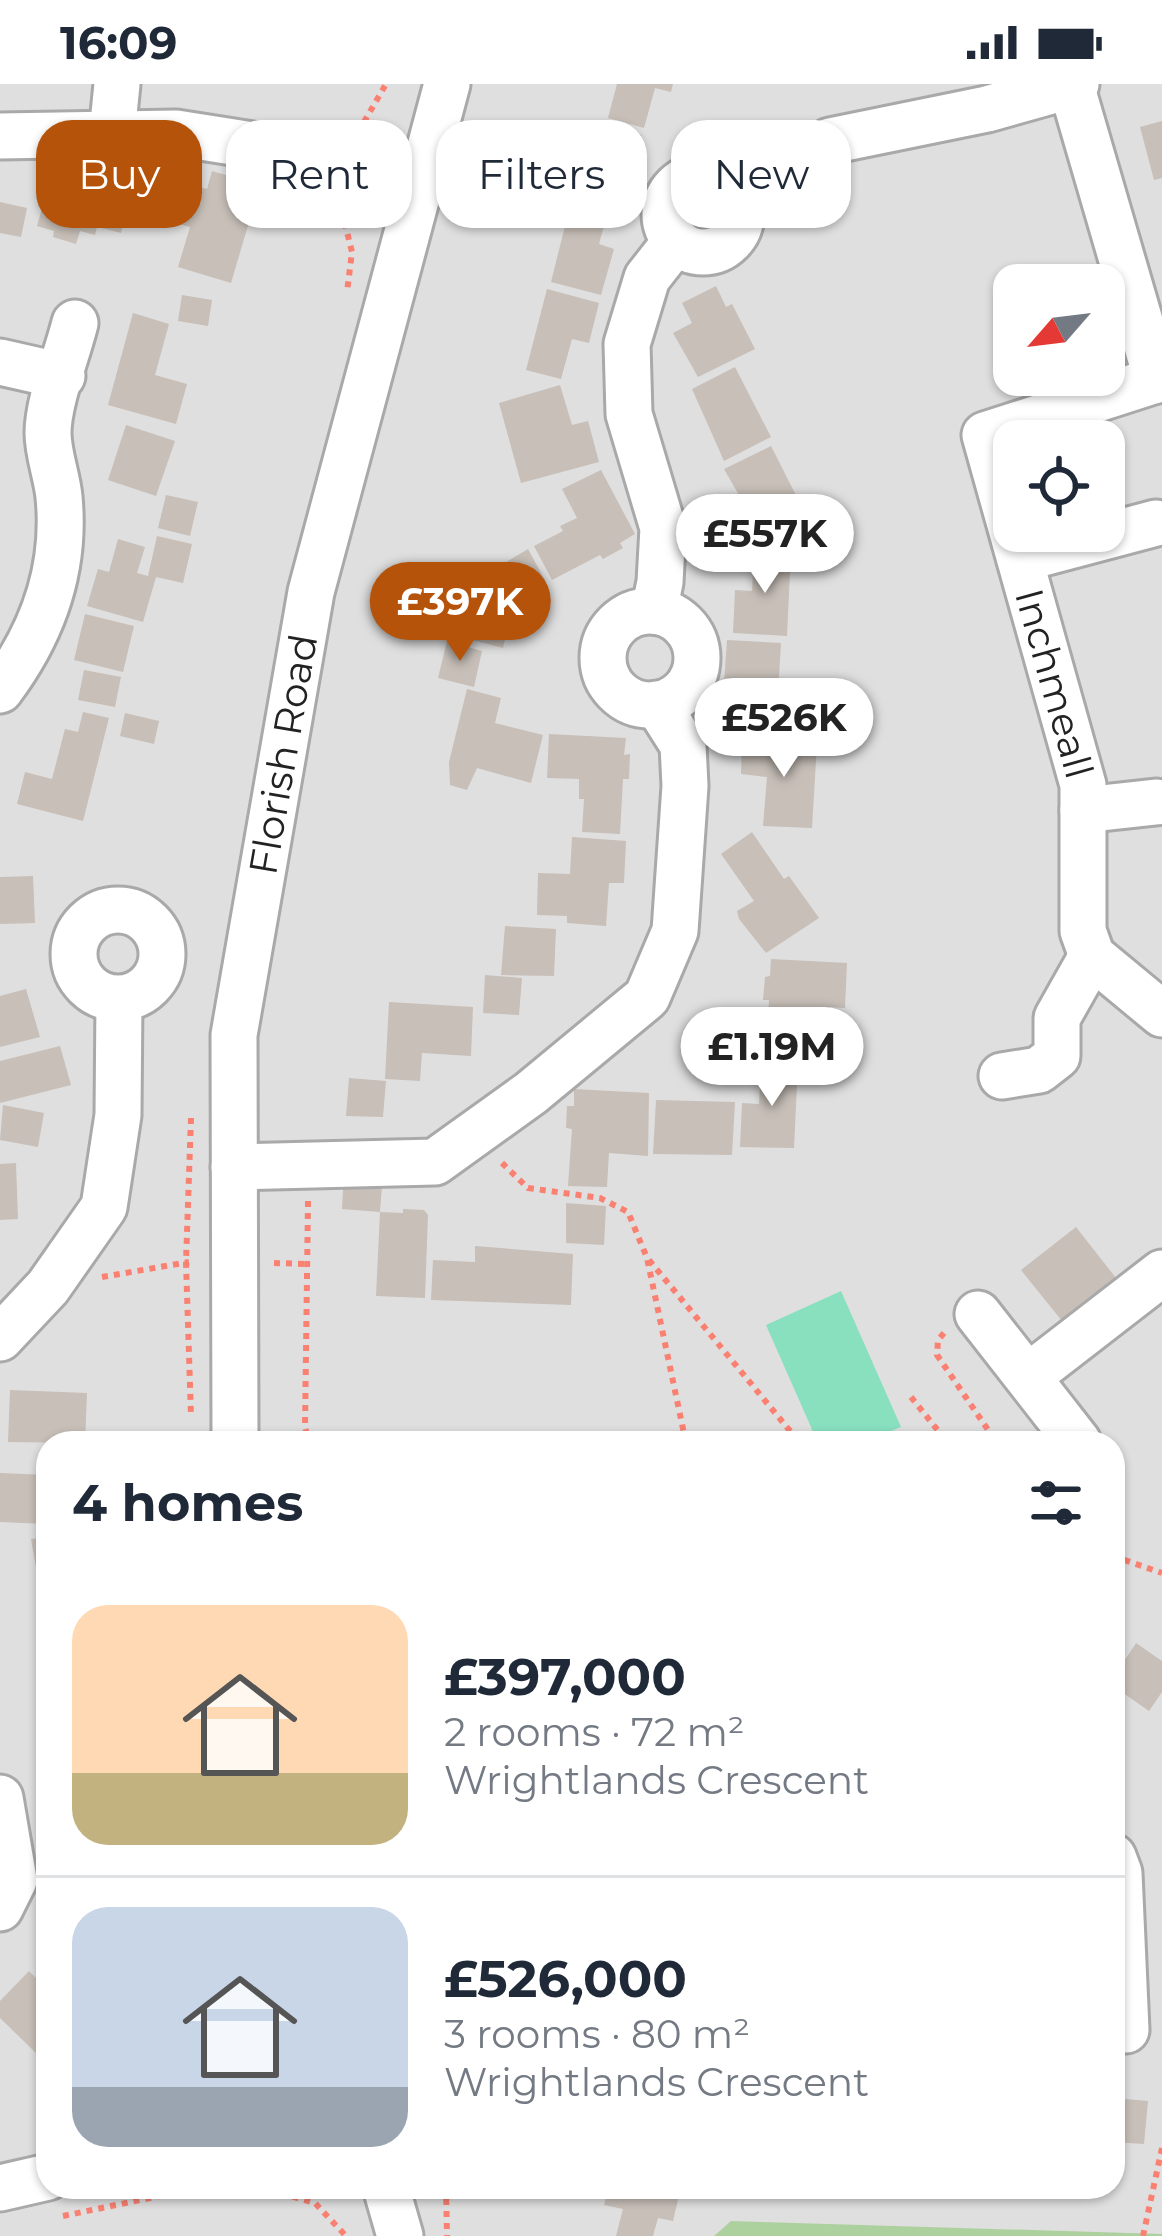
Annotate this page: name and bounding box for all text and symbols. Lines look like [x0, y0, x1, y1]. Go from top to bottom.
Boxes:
text: 16:09 [60, 15, 177, 70]
chip: Buy [36, 120, 202, 228]
chip: Rent [226, 120, 412, 228]
chip: Filters [436, 120, 647, 228]
chip: New [671, 120, 851, 228]
north arrow [993, 264, 1125, 396]
map controls [993, 264, 1125, 552]
button: locate [993, 420, 1125, 552]
pin: £557K [681, 494, 849, 596]
text: £557K [703, 509, 827, 557]
pin: £397K [376, 562, 544, 664]
text: £397K [397, 577, 523, 625]
street label: Inchmeall [1005, 583, 1104, 784]
street label: Florish Road [238, 630, 327, 878]
pin: £526K [700, 678, 868, 780]
text: £526K [721, 693, 847, 741]
pin: £1.19M [674, 1007, 870, 1109]
text: £1.19M [708, 1022, 836, 1070]
icon: filters [1023, 1470, 1089, 1536]
text: 4 homes [72, 1472, 303, 1534]
text: £397,000 [444, 1646, 686, 1708]
icon: home [168, 1653, 312, 1797]
text: 2 rooms · 72 m² [444, 1708, 745, 1756]
text: Wrightlands Crescent [444, 1756, 869, 1804]
text: £526,000 [444, 1948, 687, 2010]
icon: home [168, 1955, 312, 2099]
text: 3 rooms · 80 m² [444, 2010, 750, 2058]
text: Wrightlands Crescent [444, 2058, 869, 2106]

